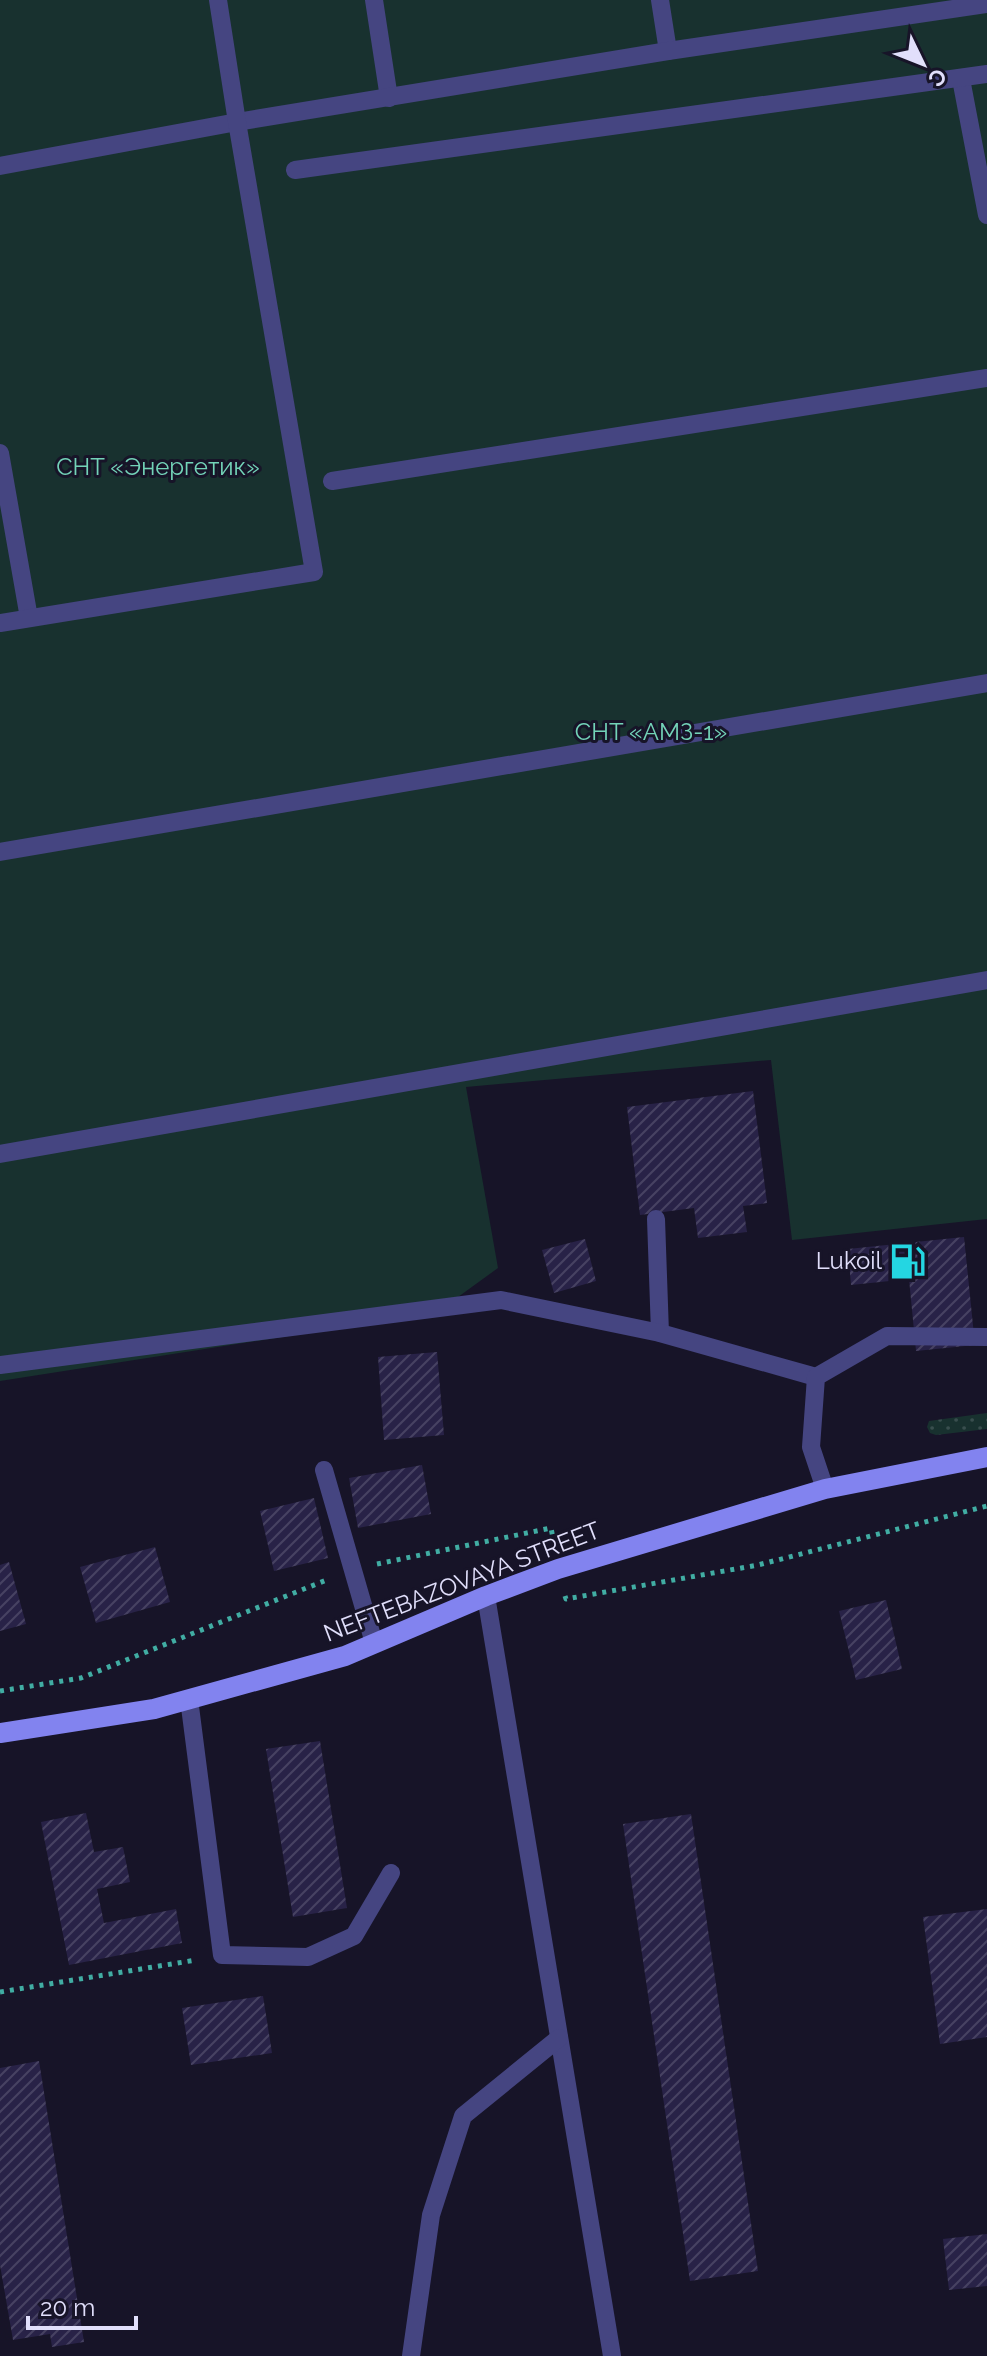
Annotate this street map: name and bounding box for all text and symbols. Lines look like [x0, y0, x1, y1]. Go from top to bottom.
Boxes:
north arrow [883, 24, 963, 104]
text: С [923, 63, 952, 92]
park label: СНТ «Энергетик» [56, 452, 260, 481]
park label: СНТ «АМЗ-1» [575, 717, 727, 746]
fuel station icon: Lukoil [889, 1242, 927, 1280]
place label: Lukoil [816, 1246, 882, 1275]
street label: NEFTEBAZOVAYA STREET [320, 1515, 604, 1648]
scale bar [28, 2280, 136, 2330]
text: 20 m [40, 2293, 95, 2322]

